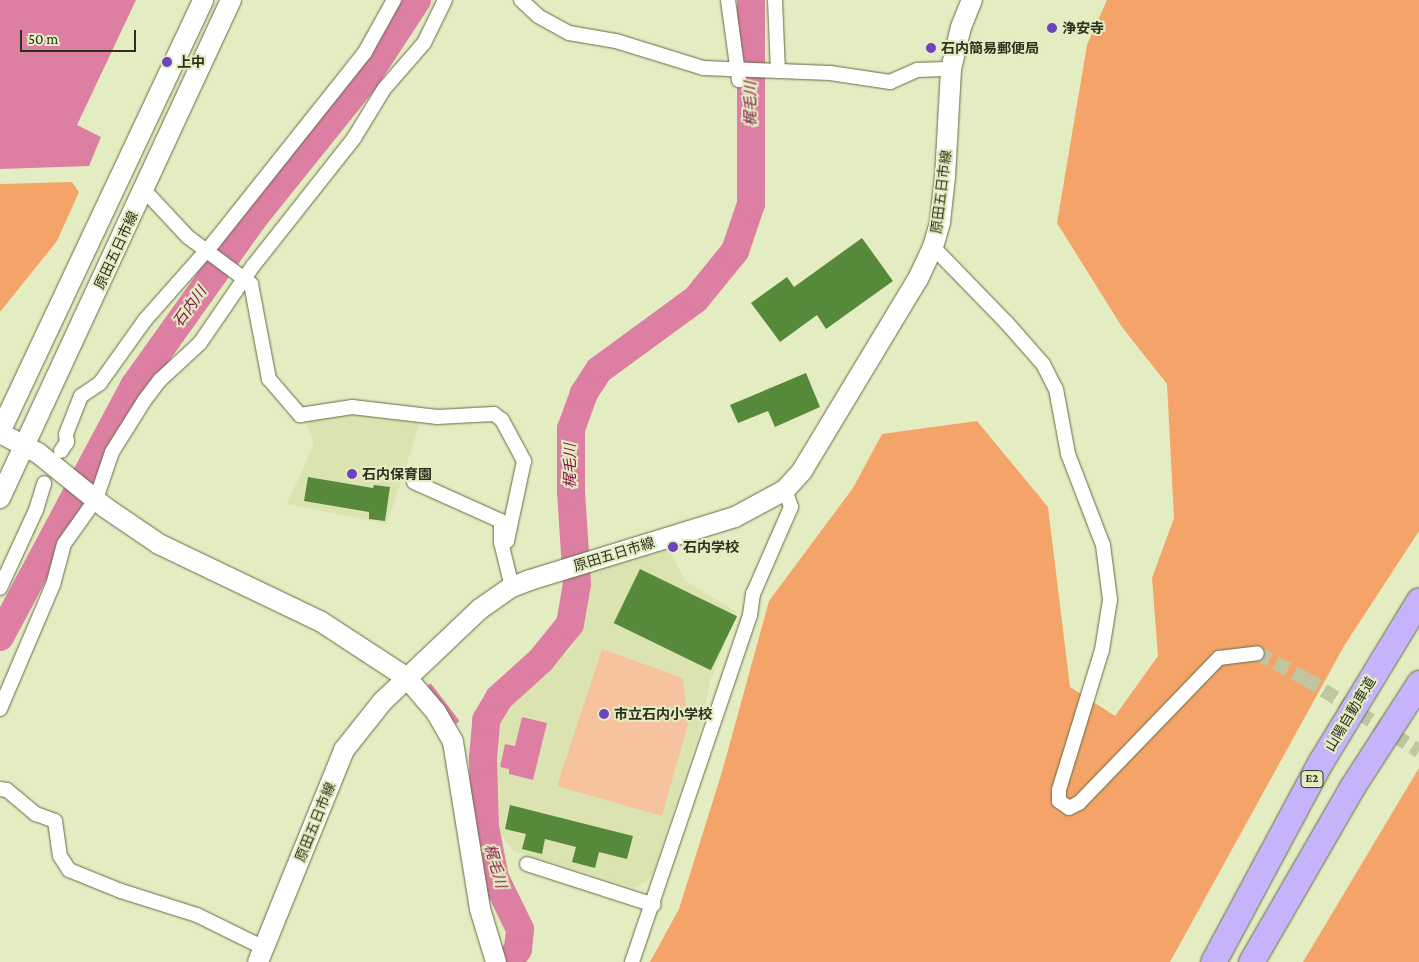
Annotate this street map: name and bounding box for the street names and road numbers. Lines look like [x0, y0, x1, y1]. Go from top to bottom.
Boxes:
street label: 原田五日市線 [928, 149, 954, 235]
street label: 原田五日市線 [91, 208, 141, 292]
street label: 原田五日市線 [571, 534, 657, 574]
street label: 山陽自動車道 [1321, 674, 1379, 754]
road number: E2 [1300, 770, 1324, 789]
street label: 原田五日市線 [291, 780, 339, 864]

